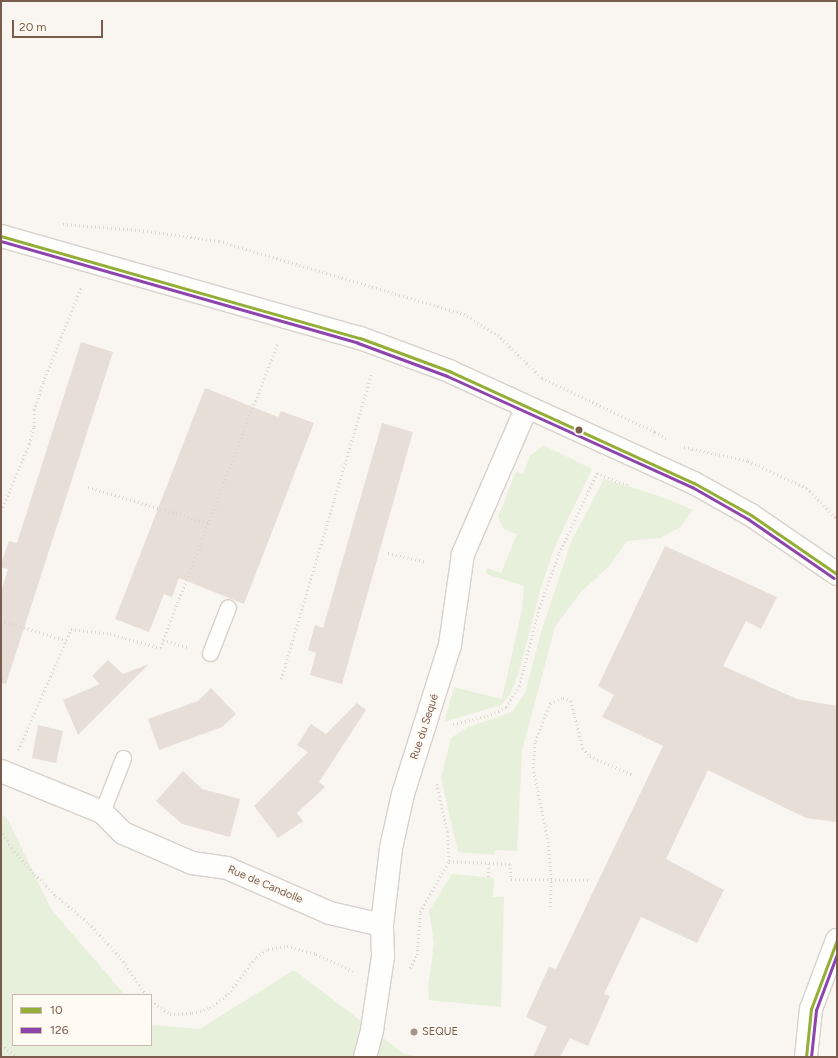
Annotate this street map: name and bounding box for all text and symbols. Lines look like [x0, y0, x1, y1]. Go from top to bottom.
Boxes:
scale bar [14, 12, 105, 38]
text: 20 m [19, 20, 47, 34]
unlabelled marker [574, 425, 584, 435]
street label: Rue du Sequé [408, 692, 442, 762]
street label: Rue de Candolle [225, 863, 305, 907]
legend [12, 994, 152, 1046]
text: 10 [50, 1003, 63, 1017]
text: 126 [50, 1023, 68, 1037]
place label: SEQUE [422, 1025, 458, 1039]
marker: SEQUE [409, 1027, 419, 1037]

